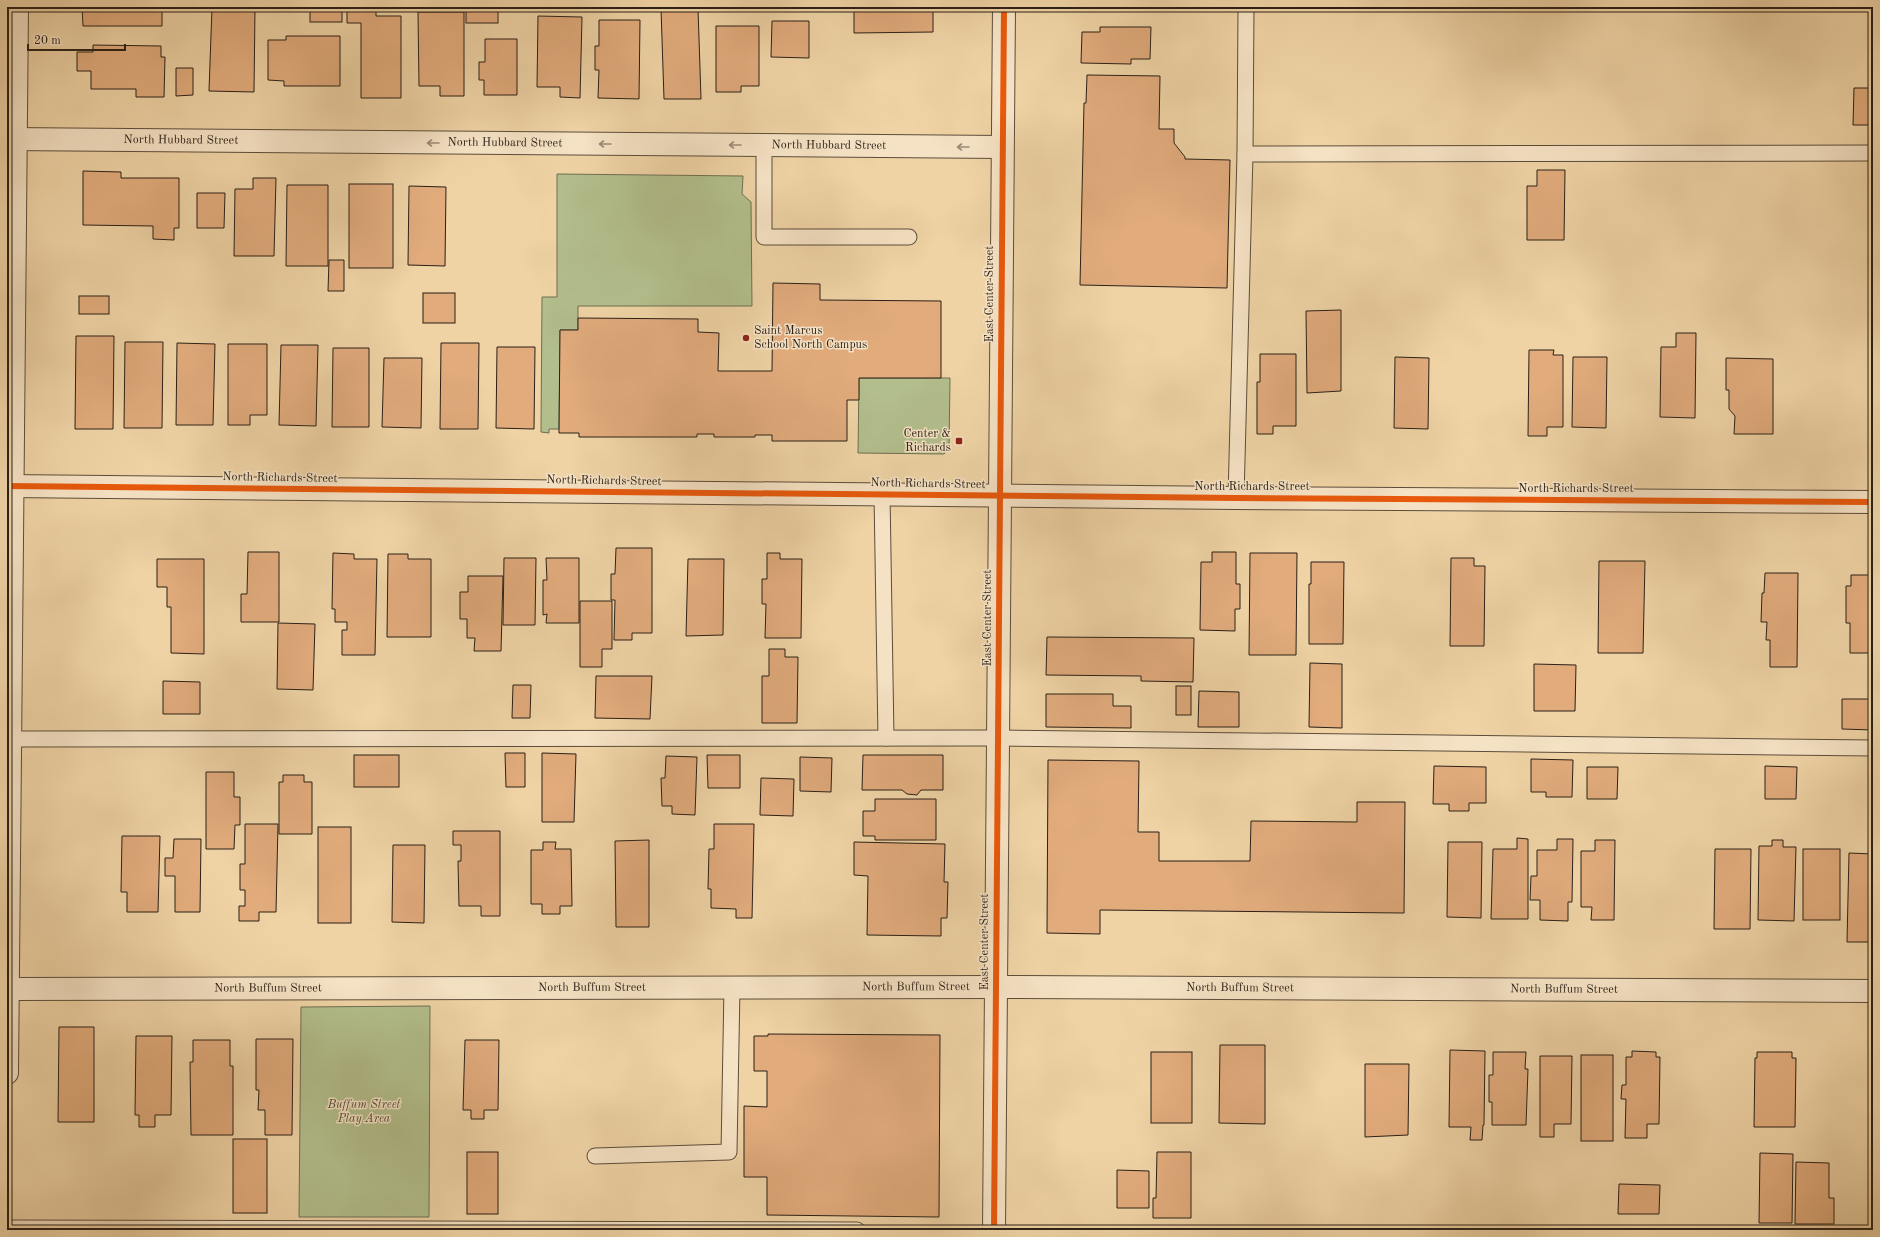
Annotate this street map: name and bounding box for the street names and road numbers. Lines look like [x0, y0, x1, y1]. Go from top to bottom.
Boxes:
street label: North Hubbard Street [124, 134, 238, 147]
street label: North Hubbard Street [448, 137, 562, 149]
street label: North Hubbard Street [772, 139, 886, 152]
street label: East Center Street [984, 246, 996, 342]
street label: North Richards Street [222, 471, 338, 485]
street label: North Richards Street [546, 474, 662, 488]
street label: North Richards Street [870, 477, 986, 491]
street label: North Richards Street [1194, 481, 1310, 493]
street label: North Richards Street [1518, 483, 1634, 495]
street label: East Center Street [982, 570, 994, 666]
street label: East Center Street [979, 894, 991, 990]
street label: North Buffum Street [862, 981, 970, 993]
street label: North Buffum Street [214, 982, 322, 995]
street label: North Buffum Street [538, 982, 646, 994]
street label: North Buffum Street [1186, 982, 1294, 994]
street label: North Buffum Street [1510, 983, 1618, 996]

